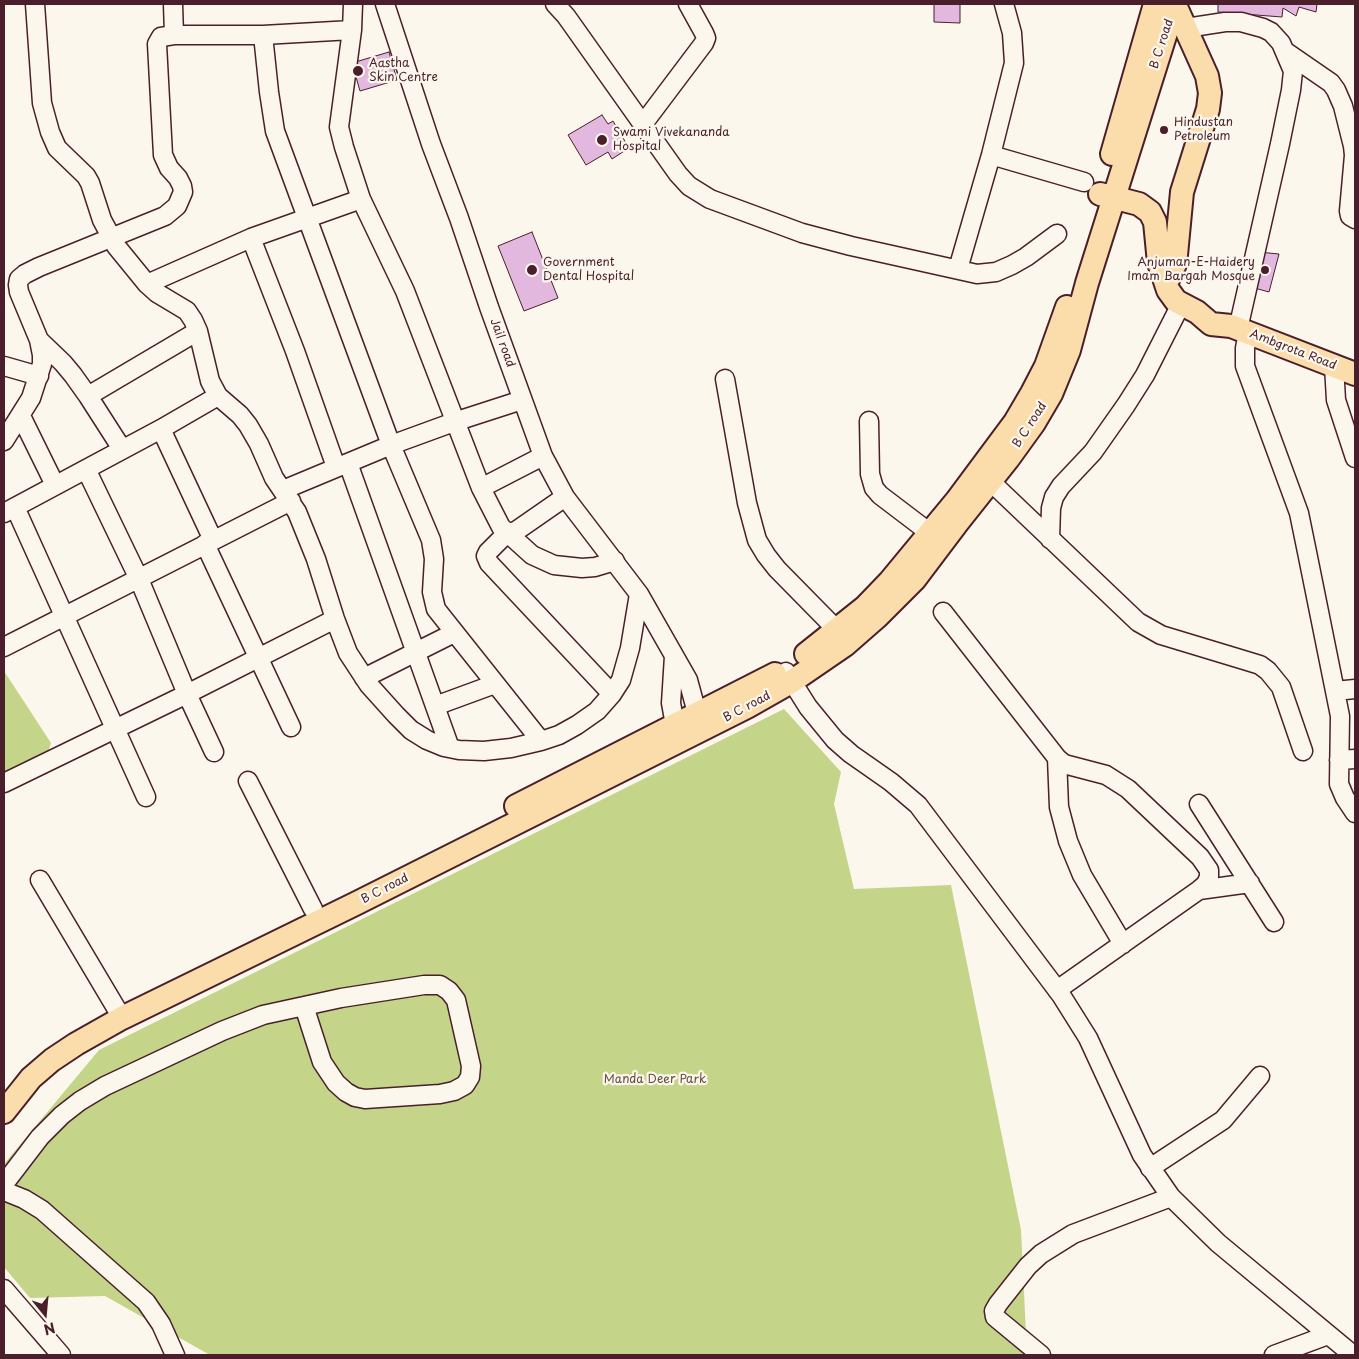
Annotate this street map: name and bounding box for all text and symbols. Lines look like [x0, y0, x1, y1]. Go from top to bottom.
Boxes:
street label: B C road [1147, 17, 1177, 71]
place label: Aastha Skin Centre [369, 57, 438, 85]
marker: Aastha Skin Centre [351, 64, 365, 78]
place label: Hindustan Petroleum [1174, 116, 1233, 144]
marker: Hindustan Petroleum [1158, 124, 1170, 136]
place label: Swami Vivekananda Hospital [613, 126, 730, 154]
marker: Swami Vivekananda Hospital [595, 133, 609, 147]
place label: Government Dental Hospital [543, 256, 634, 284]
place label: Anjuman-E-Haidery Imam Bargah Mosque [1127, 256, 1255, 284]
marker: Government Dental Hospital [525, 263, 539, 277]
marker: Anjuman-E-Haidery Imam Bargah Mosque [1259, 264, 1271, 276]
street label: Jail road [487, 317, 517, 369]
street label: Ambgrota Road [1248, 327, 1338, 373]
street label: B C road [1010, 400, 1050, 450]
street label: B C road [721, 689, 773, 725]
street label: B C road [359, 871, 411, 907]
park label: Manda Deer Park [604, 1073, 706, 1087]
north arrow [20, 1289, 70, 1339]
text: N [41, 1317, 58, 1340]

